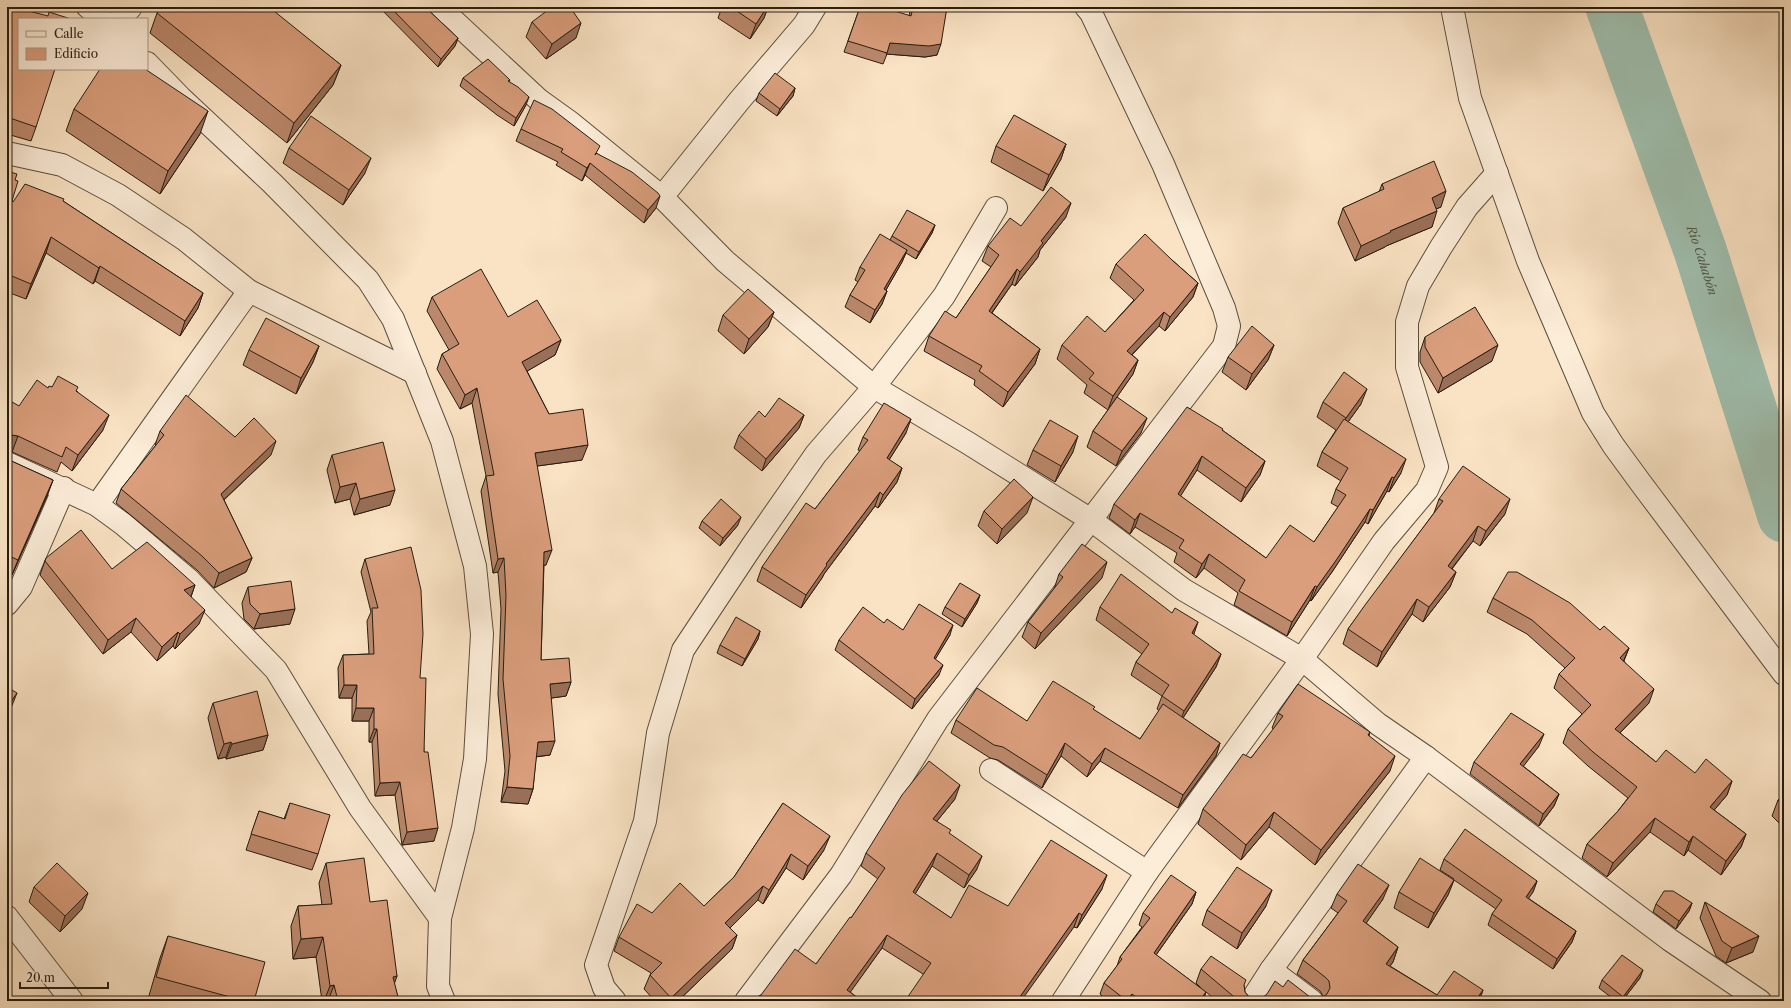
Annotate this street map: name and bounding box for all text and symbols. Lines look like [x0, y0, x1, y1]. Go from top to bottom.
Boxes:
legend [18, 18, 148, 70]
text: Calle [54, 26, 84, 41]
text: Edificio [54, 46, 98, 61]
water label: Río Cahabón [1684, 222, 1721, 297]
scale bar [20, 964, 108, 990]
text: 20 m [26, 970, 55, 985]

